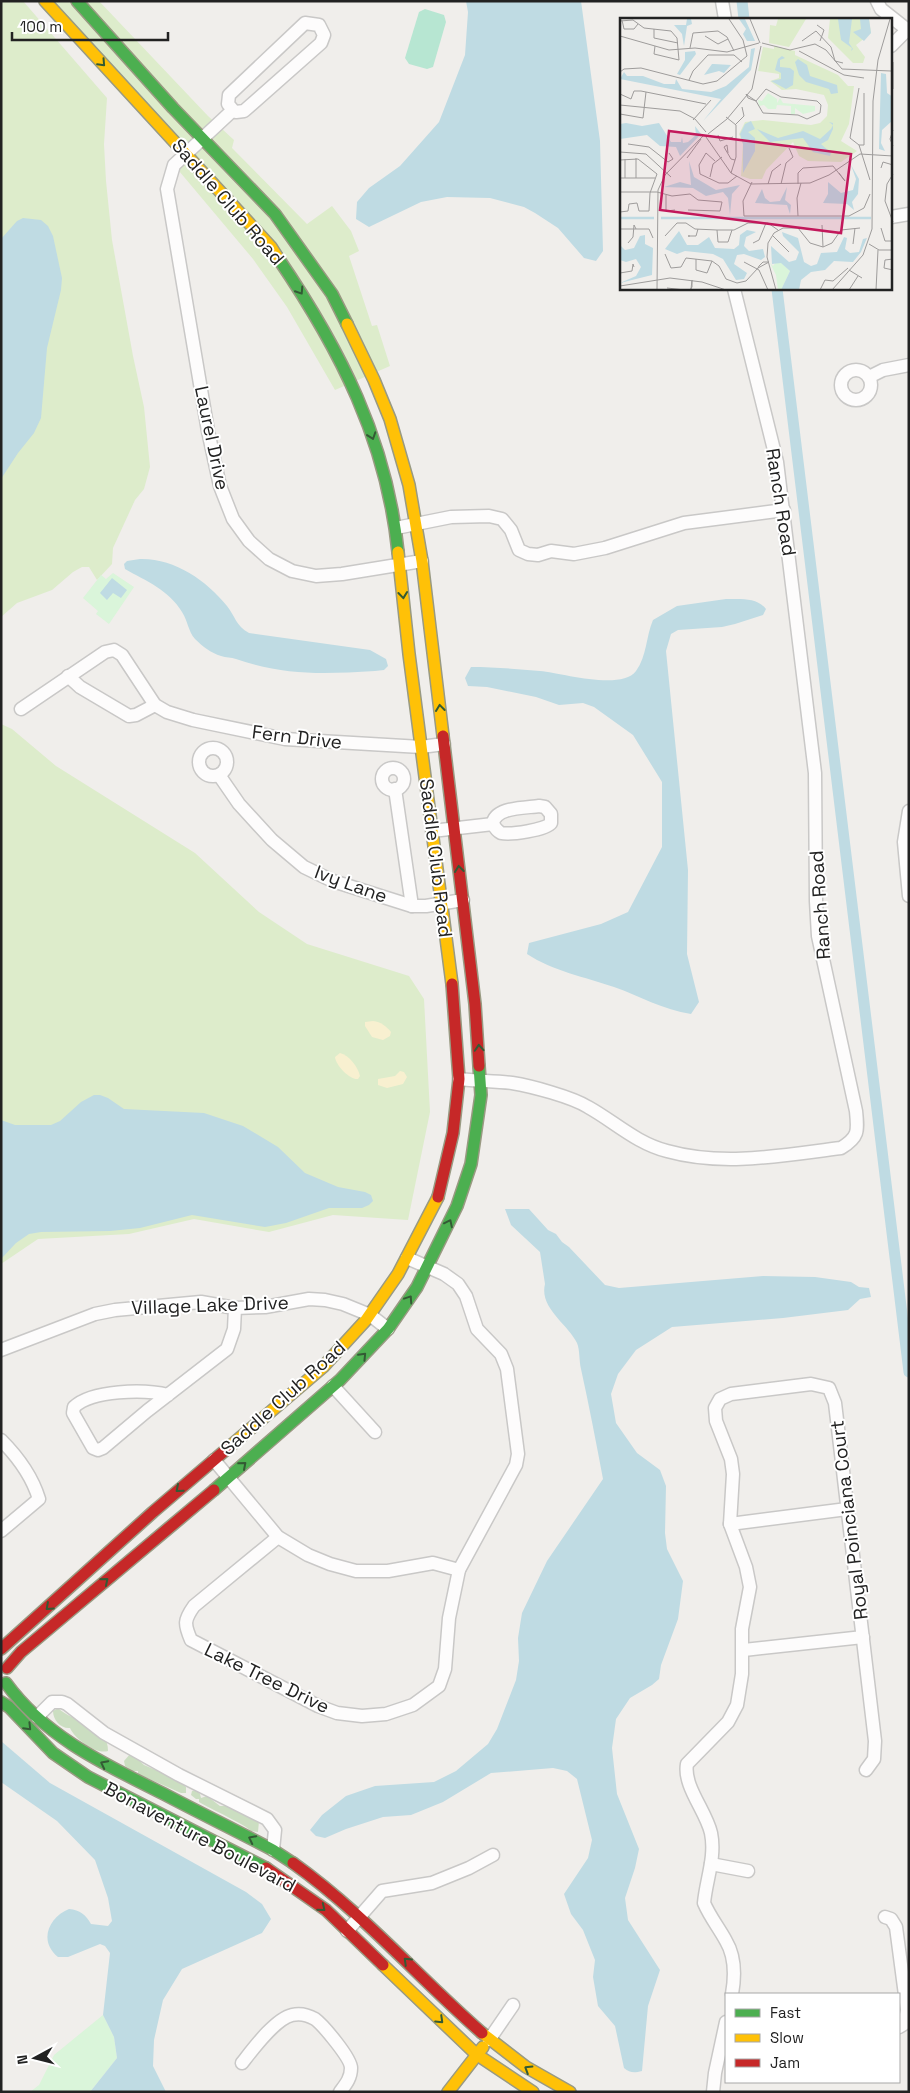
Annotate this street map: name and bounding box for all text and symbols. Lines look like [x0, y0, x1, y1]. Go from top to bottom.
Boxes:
scale bar [12, 10, 169, 42]
text: 100 m [20, 17, 62, 36]
inset map [620, 18, 892, 290]
one-way arrow [96, 57, 105, 66]
street label: Saddle Club Road [166, 133, 290, 271]
one-way arrow [294, 285, 303, 294]
street label: Laurel Drive [189, 384, 235, 492]
one-way arrow [366, 431, 376, 439]
street label: Ranch Road [760, 446, 802, 558]
one-way arrow [397, 591, 408, 599]
one-way arrow [435, 703, 446, 711]
street label: Fern Drive [251, 719, 343, 755]
street label: Saddle Club Road [414, 777, 458, 939]
street label: Ranch Road [804, 850, 836, 960]
street label: Ivy Lane [311, 859, 391, 909]
one-way arrow [454, 865, 465, 873]
one-way arrow [474, 1044, 485, 1052]
one-way arrow [443, 1219, 453, 1228]
street label: Village Lake Drive [131, 1290, 289, 1320]
one-way arrow [403, 1295, 412, 1305]
street label: Saddle Club Road [215, 1335, 351, 1461]
one-way arrow [357, 1353, 366, 1362]
street label: Royal Poinciana Court [824, 1419, 874, 1621]
one-way arrow [237, 1462, 246, 1471]
one-way arrow [176, 1484, 185, 1493]
one-way arrow [100, 1578, 109, 1587]
one-way arrow [46, 1601, 55, 1610]
street label: Lake Tree Drive [200, 1637, 334, 1719]
one-way arrow [22, 1721, 31, 1730]
one-way arrow [100, 1760, 109, 1770]
street label: Bonaventure Boulevard [100, 1776, 300, 1898]
one-way arrow [248, 1835, 257, 1845]
one-way arrow [317, 1902, 326, 1911]
one-way arrow [403, 1958, 412, 1967]
legend [725, 1993, 900, 2083]
text: Fast [770, 2003, 801, 2022]
one-way arrow [434, 2014, 443, 2023]
text: Slow [770, 2028, 804, 2047]
north arrow [10, 2033, 60, 2083]
text: Jam [770, 2053, 800, 2072]
text: N [13, 2054, 32, 2065]
one-way arrow [524, 2065, 533, 2075]

